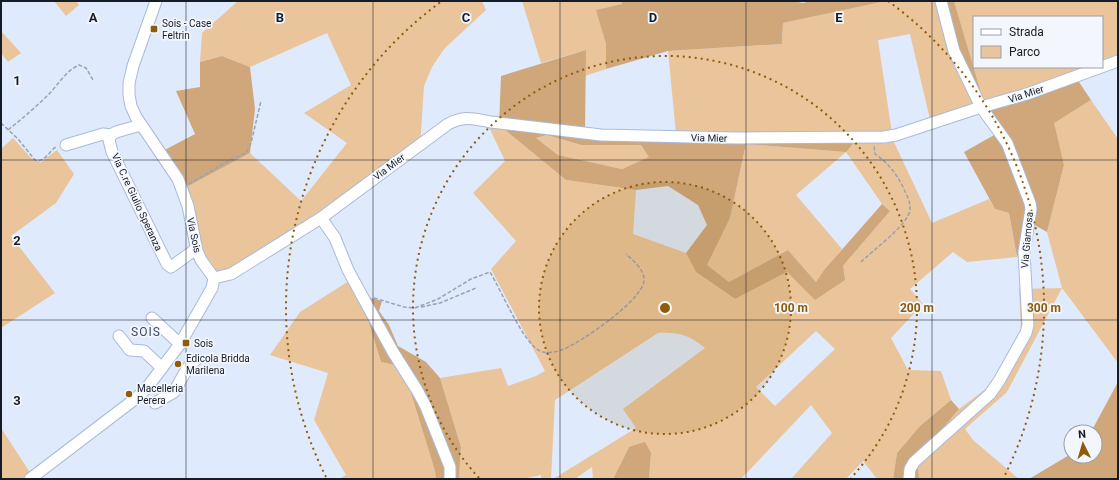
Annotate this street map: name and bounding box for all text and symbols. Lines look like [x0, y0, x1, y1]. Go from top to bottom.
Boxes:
text: A [89, 10, 98, 25]
text: B [276, 10, 284, 25]
text: C [462, 10, 471, 25]
text: D [649, 10, 657, 25]
text: E [835, 10, 843, 25]
legend [973, 16, 1103, 68]
place label: Sois - Case Feltrin [162, 18, 211, 41]
marker: Sois - Case Feltrin [149, 24, 159, 34]
text: Strada [1009, 25, 1044, 39]
text: Parco [1009, 45, 1040, 59]
text: 1 [13, 73, 21, 88]
street label: Via Mier [1007, 83, 1046, 105]
street label: Via Mier [691, 132, 728, 144]
street label: Via Mier [371, 151, 407, 182]
street label: Via C.re Giulio Speranza [110, 152, 164, 252]
street label: Via Giamosa [1019, 211, 1035, 269]
street label: Via Sois [185, 216, 203, 254]
text: 2 [13, 233, 21, 248]
centre of rings [658, 301, 672, 315]
text: 100 m [774, 301, 808, 315]
text: 200 m [900, 301, 934, 315]
text: 300 m [1027, 301, 1061, 315]
district label: SOIS [131, 325, 161, 339]
marker: Sois [181, 338, 191, 348]
place label: Sois [194, 338, 213, 349]
place label: Edicola Bridda Marilena [186, 353, 250, 376]
marker: Edicola Bridda Marilena [173, 359, 183, 369]
place label: Macelleria Perera [137, 383, 183, 406]
marker: Macelleria Perera [124, 389, 134, 399]
text: 3 [13, 393, 21, 408]
north arrow [1063, 424, 1103, 464]
text: N [1078, 428, 1087, 441]

